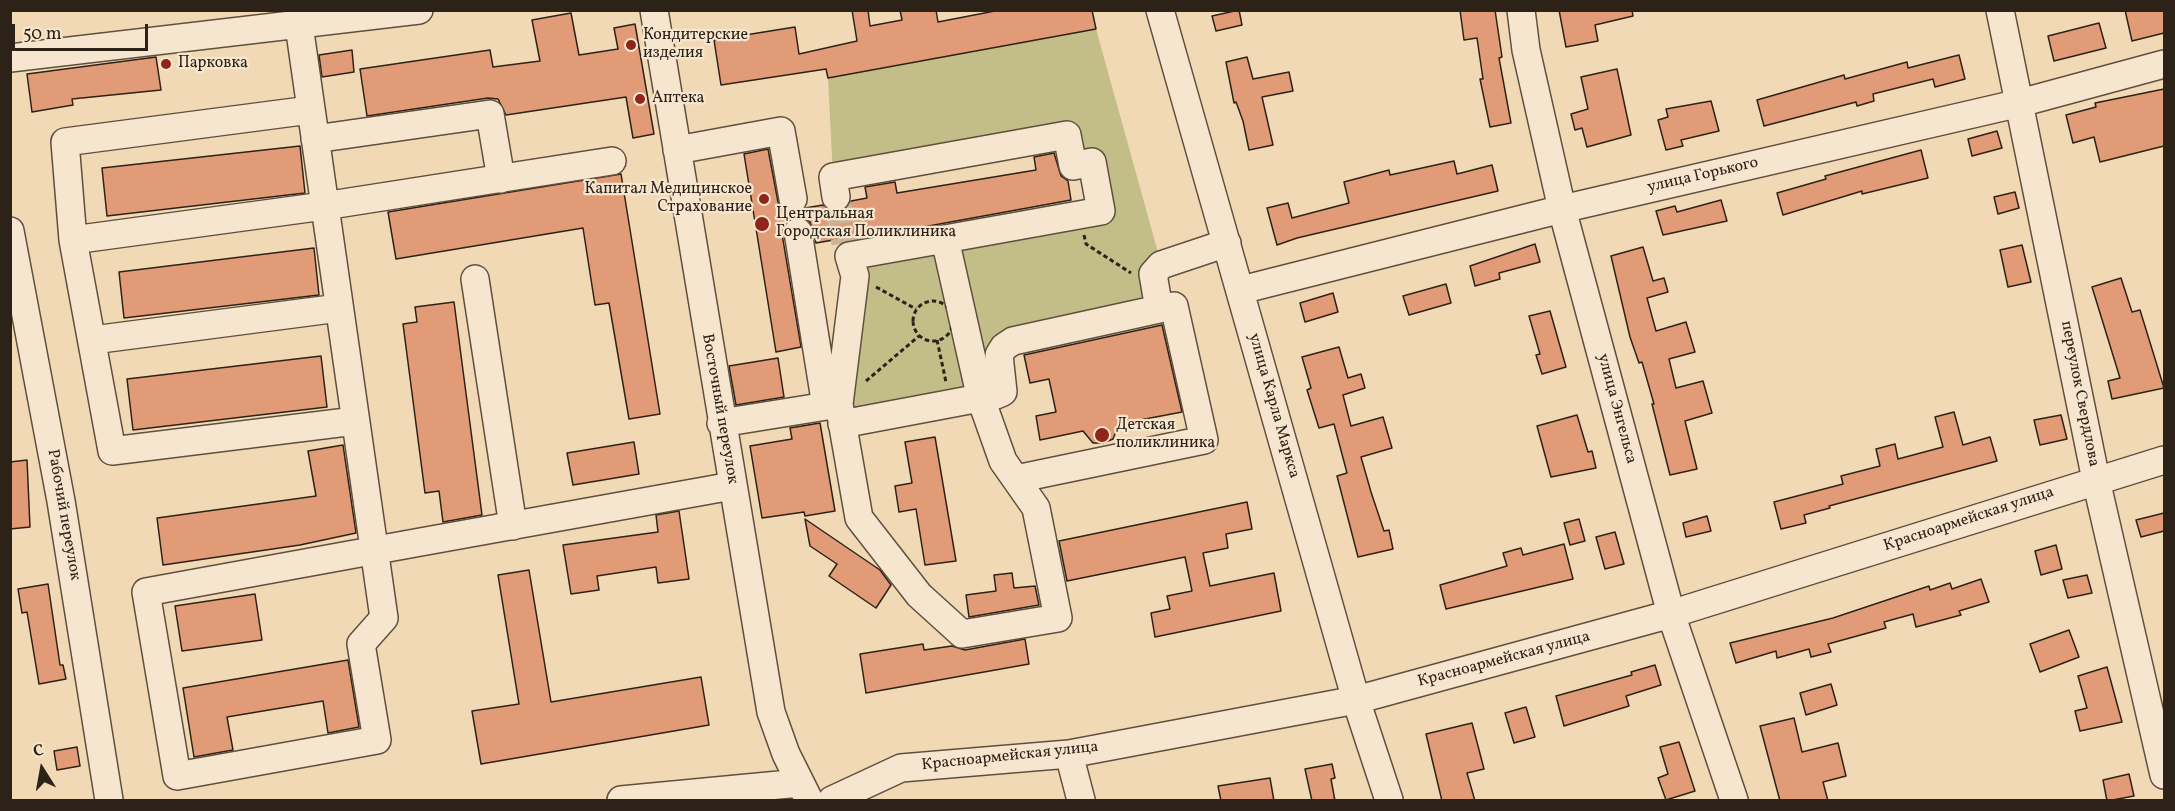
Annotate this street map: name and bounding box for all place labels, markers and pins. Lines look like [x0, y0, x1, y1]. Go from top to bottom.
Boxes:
place label: Кондитерские изделия [643, 26, 748, 64]
marker: Кондитерские изделия [624, 38, 638, 52]
place label: Парковка [178, 54, 248, 74]
marker: Парковка [159, 57, 173, 71]
place label: Аптека [652, 89, 705, 109]
marker: Аптека [633, 92, 647, 106]
place label: Капитал Медицинское Страхование [584, 180, 752, 218]
marker: Капитал Медицинское Страхование [757, 192, 771, 206]
place label: Центральная Городская Поликлиника [776, 205, 956, 243]
marker: Центральная Городская Поликлиника [753, 215, 771, 233]
place label: Детская поликлиника [1116, 416, 1215, 454]
marker: Детская поликлиника [1093, 426, 1111, 444]

